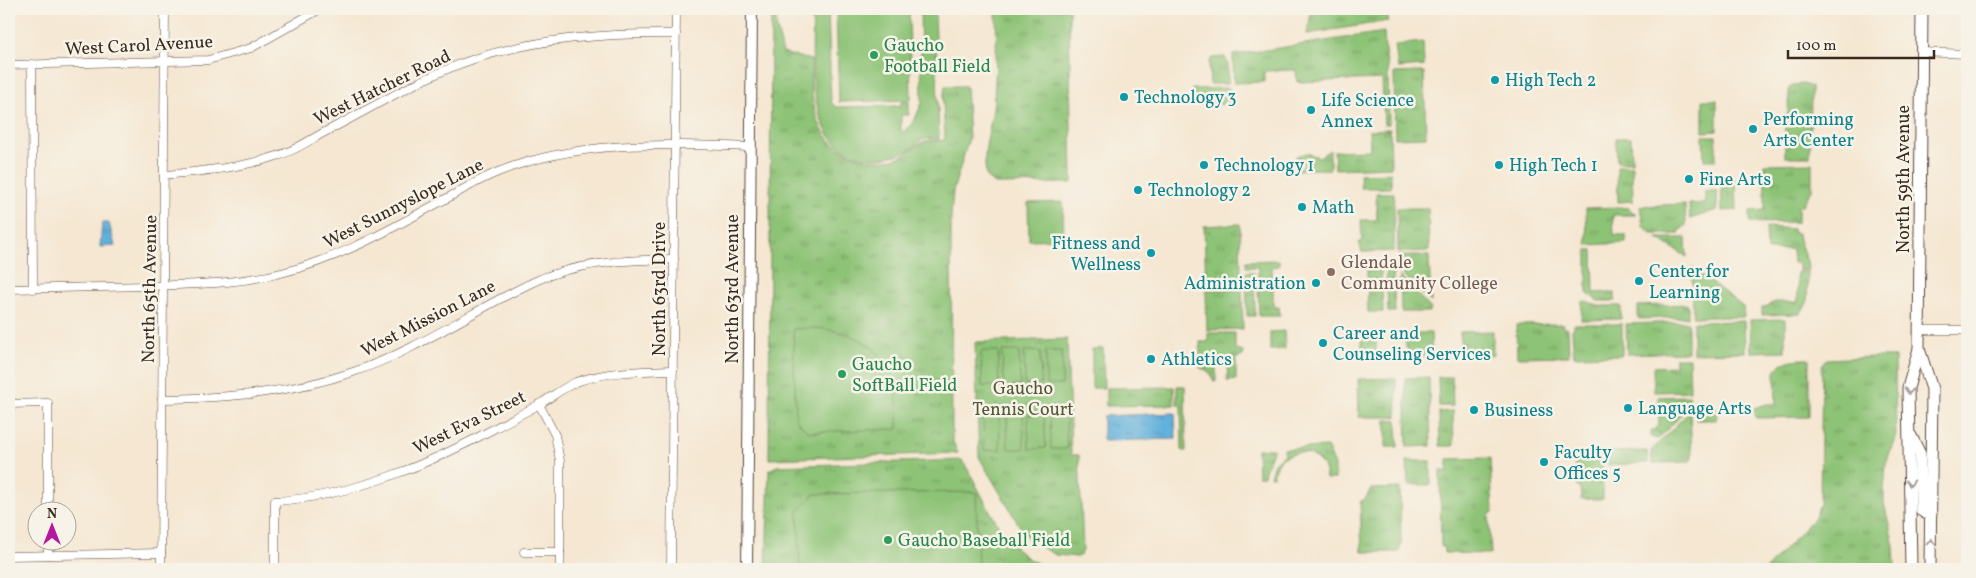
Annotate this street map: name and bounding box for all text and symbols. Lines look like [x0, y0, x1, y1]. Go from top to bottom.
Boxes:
scale bar [1788, 28, 1935, 60]
street label: West Carol Avenue [64, 30, 214, 63]
place label: Gaucho Football Field [884, 34, 991, 80]
text: 100 m [1796, 36, 1836, 57]
street label: West Hatcher Road [310, 44, 455, 132]
marker: Gaucho Football Field [868, 49, 880, 61]
place label: High Tech 2 [1505, 69, 1596, 94]
marker: High Tech 2 [1489, 74, 1501, 86]
place label: Technology 3 [1134, 86, 1236, 111]
place label: Life Science Annex [1321, 89, 1414, 135]
marker: Technology 3 [1118, 91, 1130, 103]
marker: Life Science Annex [1305, 104, 1317, 116]
street label: North 59th Avenue [1892, 105, 1917, 253]
place label: Performing Arts Center [1763, 108, 1855, 154]
marker: Performing Arts Center [1747, 123, 1759, 135]
street label: West Sunnyslope Lane [319, 153, 488, 256]
place label: Technology 1 [1214, 154, 1314, 179]
place label: High Tech 1 [1509, 154, 1598, 179]
marker: Technology 1 [1198, 159, 1210, 171]
marker: High Tech 1 [1493, 159, 1505, 171]
place label: Fine Arts [1699, 168, 1771, 193]
marker: Fine Arts [1683, 173, 1695, 185]
place label: Technology 2 [1148, 179, 1251, 204]
marker: Technology 2 [1132, 184, 1144, 196]
place label: Math [1312, 196, 1355, 221]
marker: Math [1296, 201, 1308, 213]
street label: North 63rd Avenue [721, 214, 746, 364]
street label: North 65th Avenue [137, 215, 164, 363]
street label: North 63rd Drive [648, 222, 673, 356]
place label: Fitness and Wellness [1052, 232, 1141, 278]
marker: Fitness and Wellness [1145, 247, 1157, 259]
place label: Glendale Community College [1341, 251, 1498, 297]
place label: Center for Learning [1649, 260, 1730, 306]
marker: Glendale Community College [1325, 266, 1337, 278]
place label: Administration [1184, 272, 1306, 297]
street label: West Mission Lane [357, 275, 500, 364]
marker: Center for Learning [1633, 275, 1645, 287]
marker: Administration [1310, 277, 1322, 289]
place label: Career and Counseling Services [1333, 322, 1491, 368]
marker: Career and Counseling Services [1317, 337, 1329, 349]
place label: Athletics [1161, 348, 1232, 373]
place label: Gaucho SoftBall Field [852, 353, 958, 399]
marker: Athletics [1145, 353, 1157, 365]
marker: Gaucho SoftBall Field [836, 368, 848, 380]
park label: Gaucho Tennis Court [972, 377, 1074, 423]
street label: West Eva Street [409, 385, 530, 462]
one-way arrow [1904, 388, 1915, 396]
place label: Language Arts [1638, 397, 1752, 422]
place label: Business [1484, 399, 1553, 424]
marker: Language Arts [1622, 402, 1634, 414]
marker: Business [1468, 404, 1480, 416]
place label: Faculty Offices 5 [1554, 441, 1621, 487]
marker: Faculty Offices 5 [1538, 456, 1550, 468]
one-way arrow [1905, 479, 1916, 487]
north arrow [28, 500, 78, 550]
text: N [47, 505, 57, 524]
place label: Gaucho Baseball Field [898, 529, 1070, 554]
marker: Gaucho Baseball Field [882, 534, 894, 546]
one-way arrow [1925, 537, 1936, 545]

